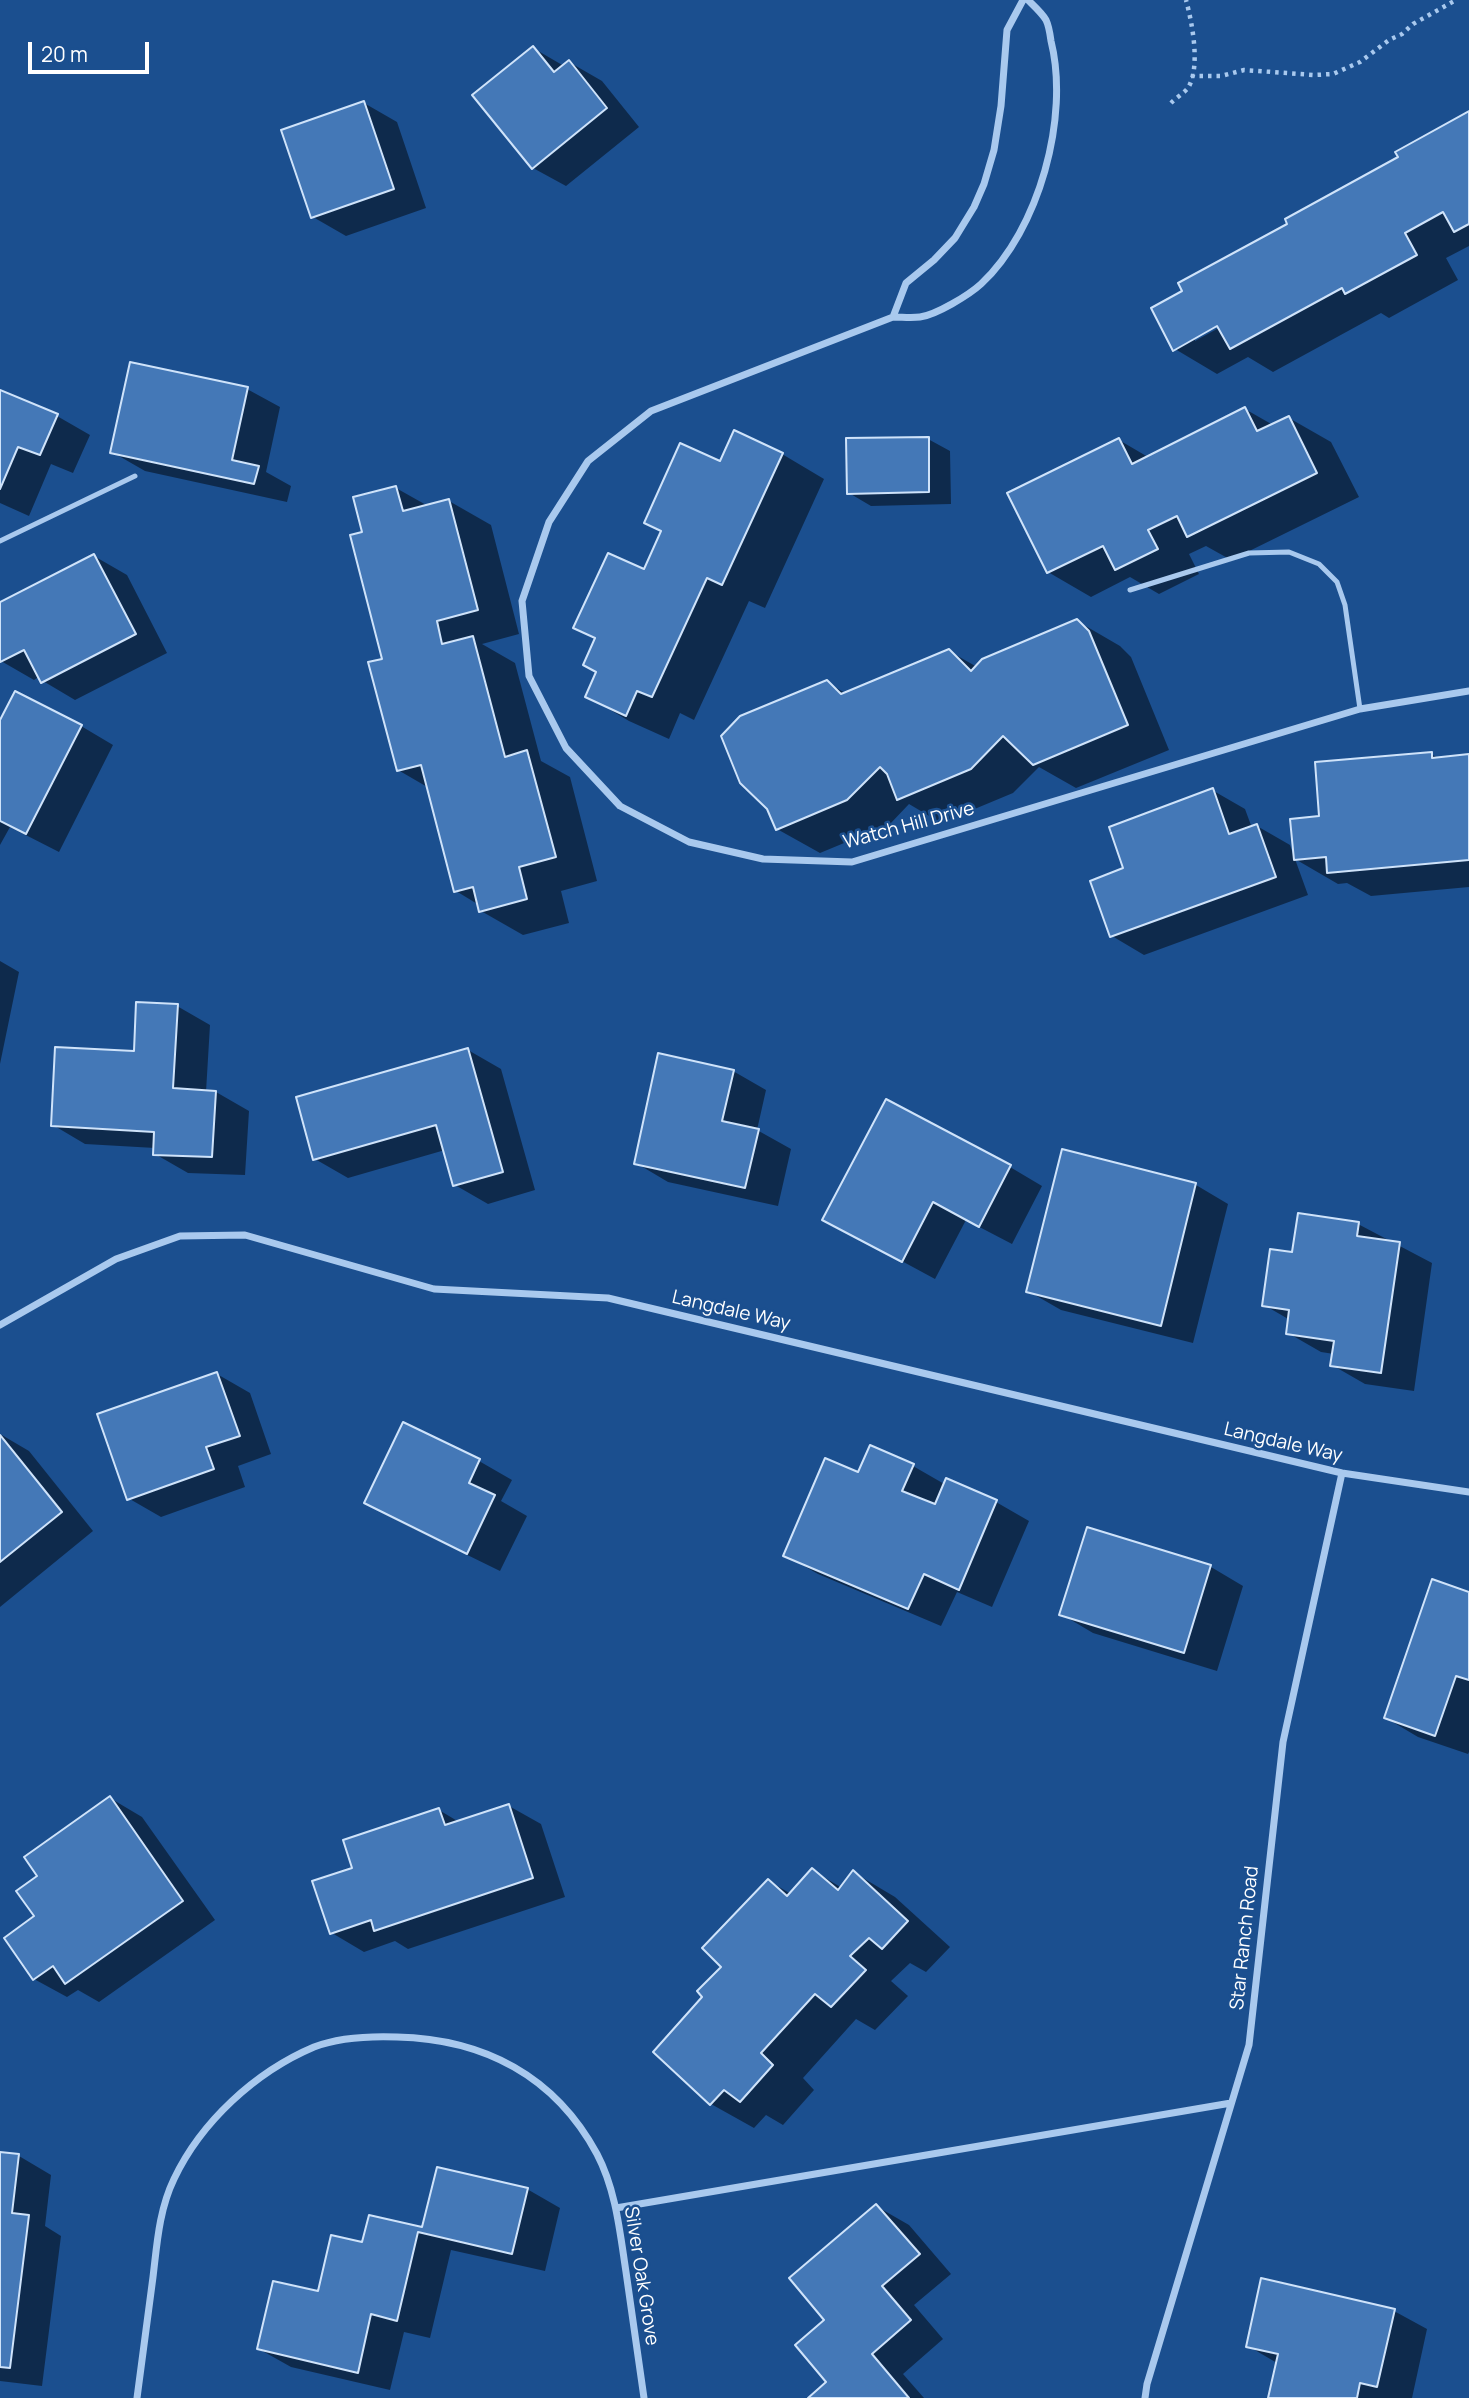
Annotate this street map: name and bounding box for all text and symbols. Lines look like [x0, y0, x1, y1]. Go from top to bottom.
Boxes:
scale bar [32, 28, 152, 72]
text: 20 m [41, 40, 88, 68]
street label: Watch Hill Drive [841, 798, 977, 854]
street label: Langdale Way [670, 1286, 792, 1336]
street label: Langdale Way [1222, 1418, 1344, 1468]
street label: Star Ranch Road [1226, 1865, 1264, 2011]
street label: Silver Oak Grove [619, 2205, 663, 2347]

